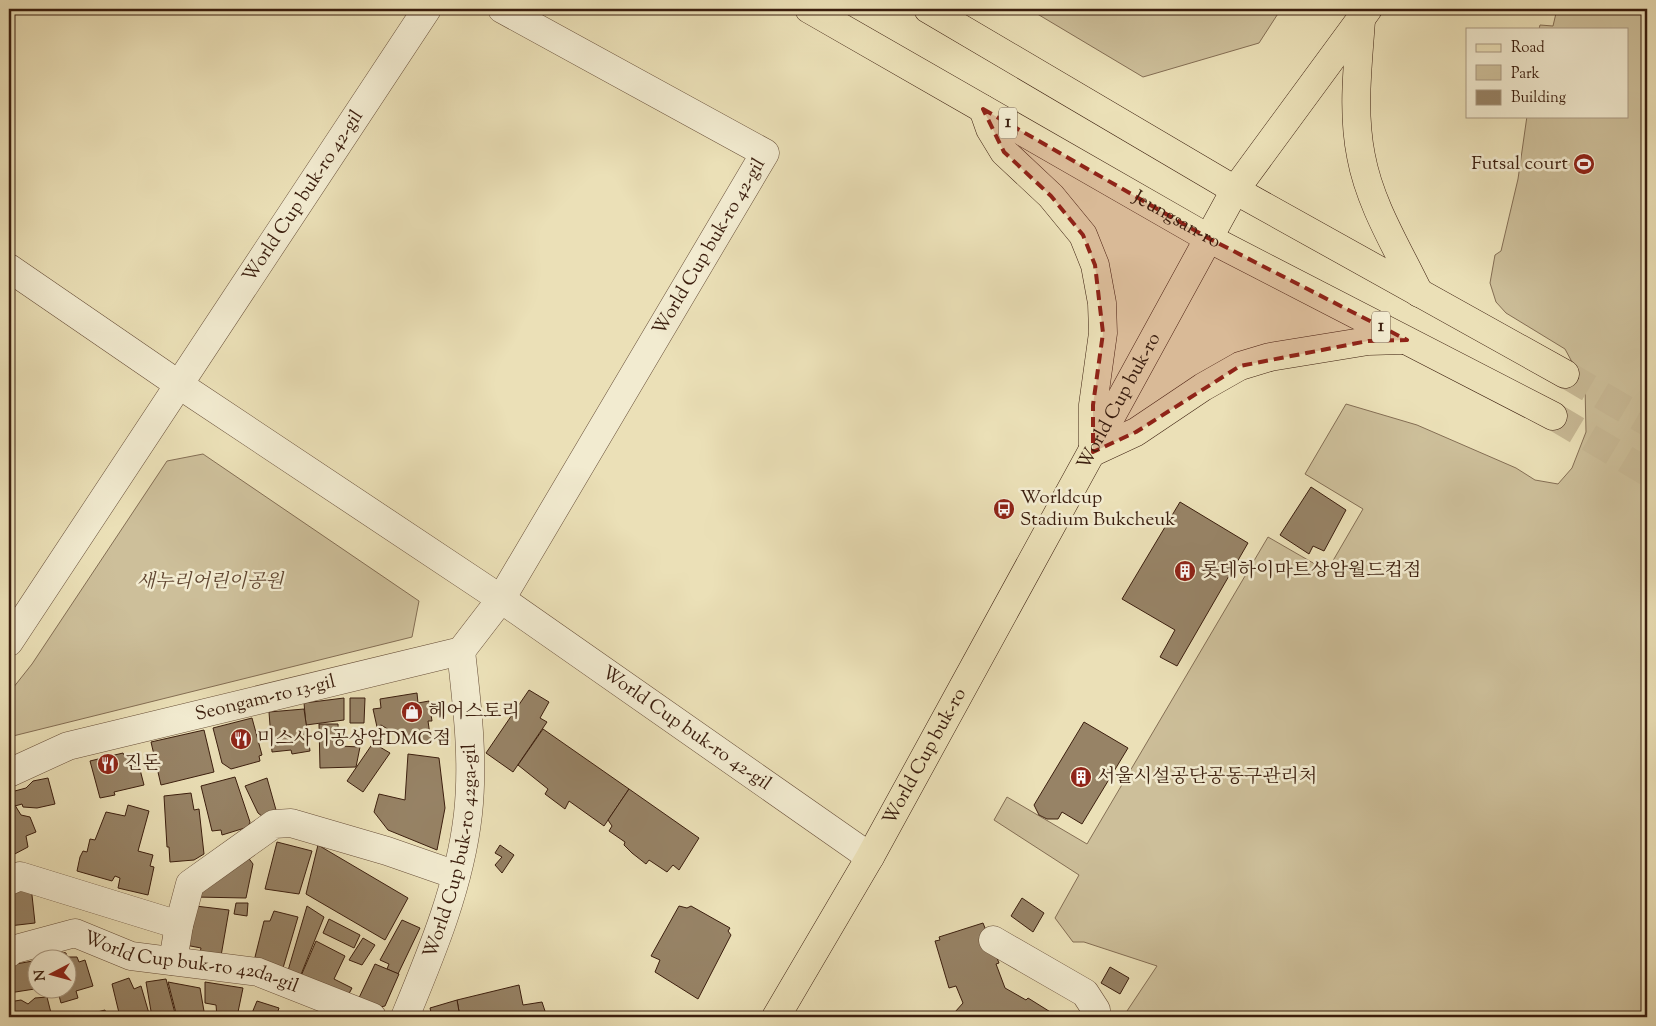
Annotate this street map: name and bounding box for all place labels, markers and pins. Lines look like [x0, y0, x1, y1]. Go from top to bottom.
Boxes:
place label: Futsal court [1471, 151, 1568, 178]
sports icon: Futsal court [1572, 152, 1596, 176]
place label: Worldcup Stadium Bukcheuk [1020, 485, 1176, 534]
bus stop icon: Worldcup Stadium Bukcheuk [992, 497, 1016, 521]
place label: 롯데하이마트상암월드컵점 [1201, 558, 1421, 585]
building icon: 롯데하이마트상암월드컵점 [1173, 559, 1197, 583]
place label: 헤어스토리 [428, 699, 520, 726]
shop icon: 헤어스토리 [400, 700, 424, 724]
place label: 미스사이공상암DMC점 [257, 726, 451, 753]
restaurant icon: 미스사이공상암DMC점 [229, 727, 253, 751]
place label: 진돈 [124, 751, 161, 778]
restaurant icon: 진돈 [96, 752, 120, 776]
place label: 서울시설공단공동구관리처 [1097, 764, 1317, 791]
building icon: 서울시설공단공동구관리처 [1069, 765, 1093, 789]

